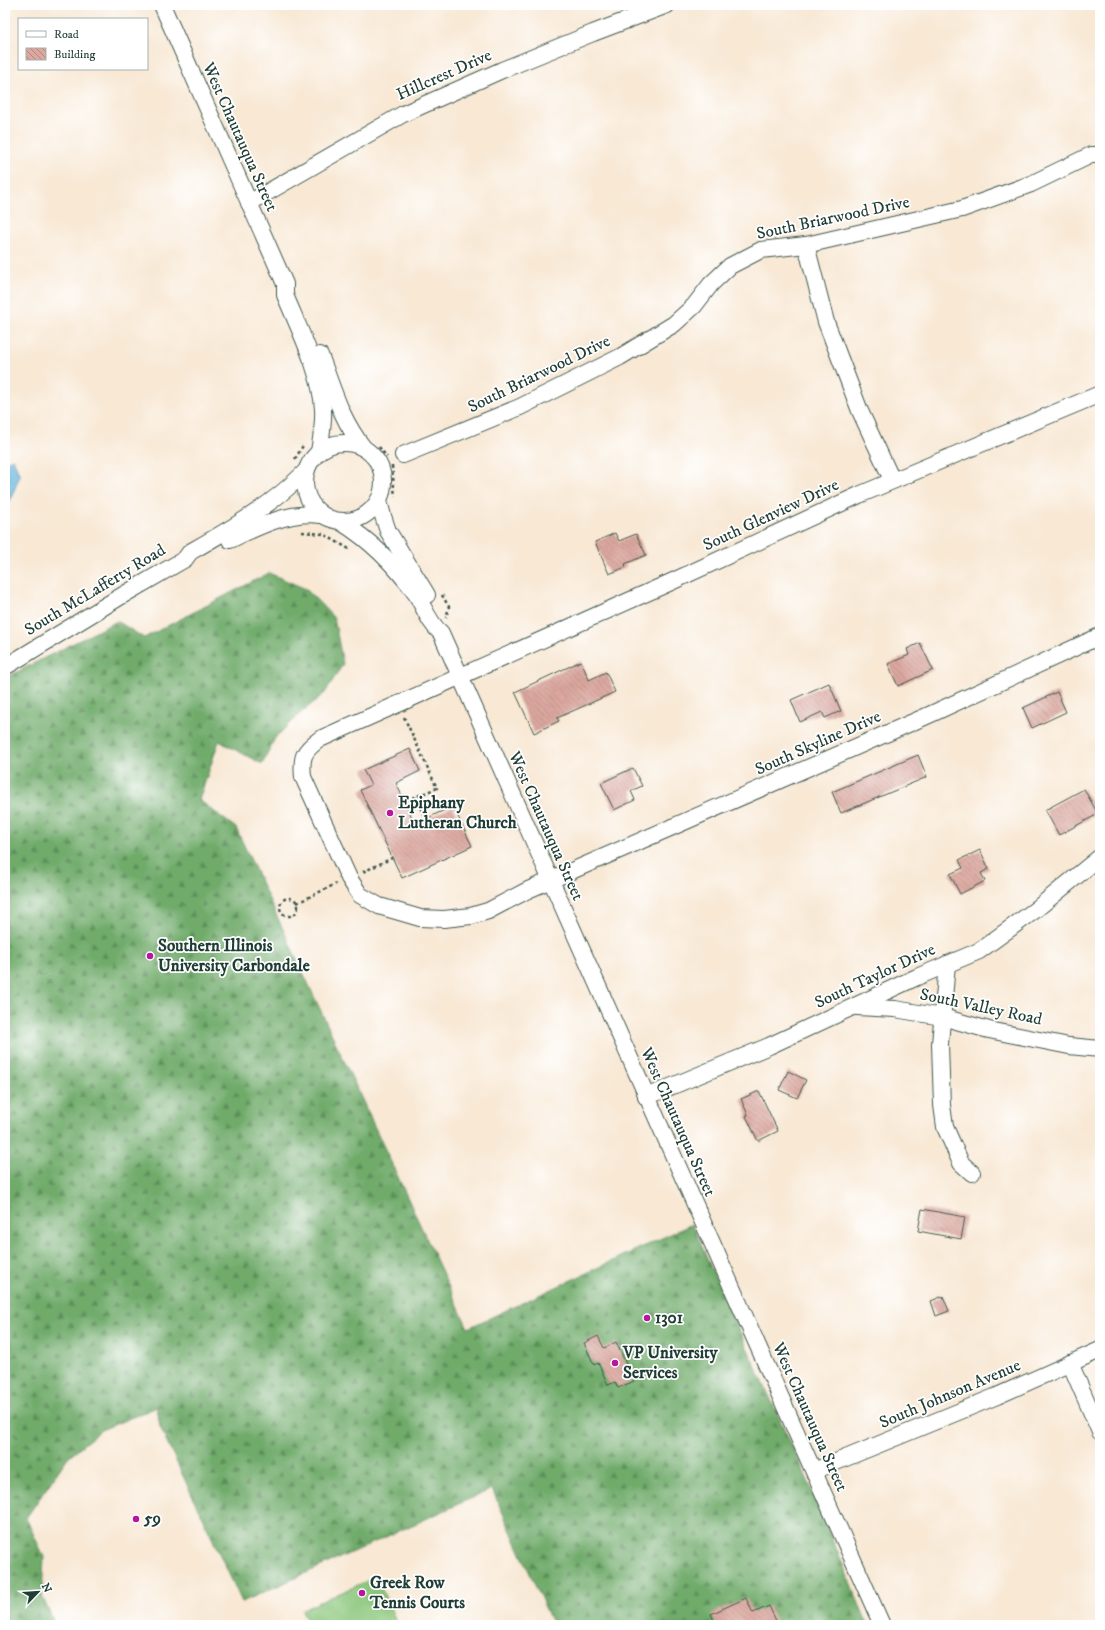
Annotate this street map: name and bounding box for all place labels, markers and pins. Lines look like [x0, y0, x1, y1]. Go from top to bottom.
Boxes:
place label: Epiphany Lutheran Church [398, 792, 517, 834]
marker: Epiphany Lutheran Church [385, 808, 395, 818]
place label: Southern Illinois University Carbondale [158, 935, 310, 977]
marker: Southern Illinois University Carbondale [145, 951, 155, 961]
place label: 1301 [655, 1307, 683, 1329]
marker: 1301 [642, 1313, 652, 1323]
place label: VP University Services [622, 1342, 719, 1384]
marker: VP University Services [610, 1358, 620, 1368]
place label: 59 [143, 1508, 161, 1530]
marker: 59 [131, 1514, 141, 1524]
place label: Greek Row Tennis Courts [369, 1572, 465, 1614]
marker: Greek Row Tennis Courts [357, 1588, 367, 1598]

